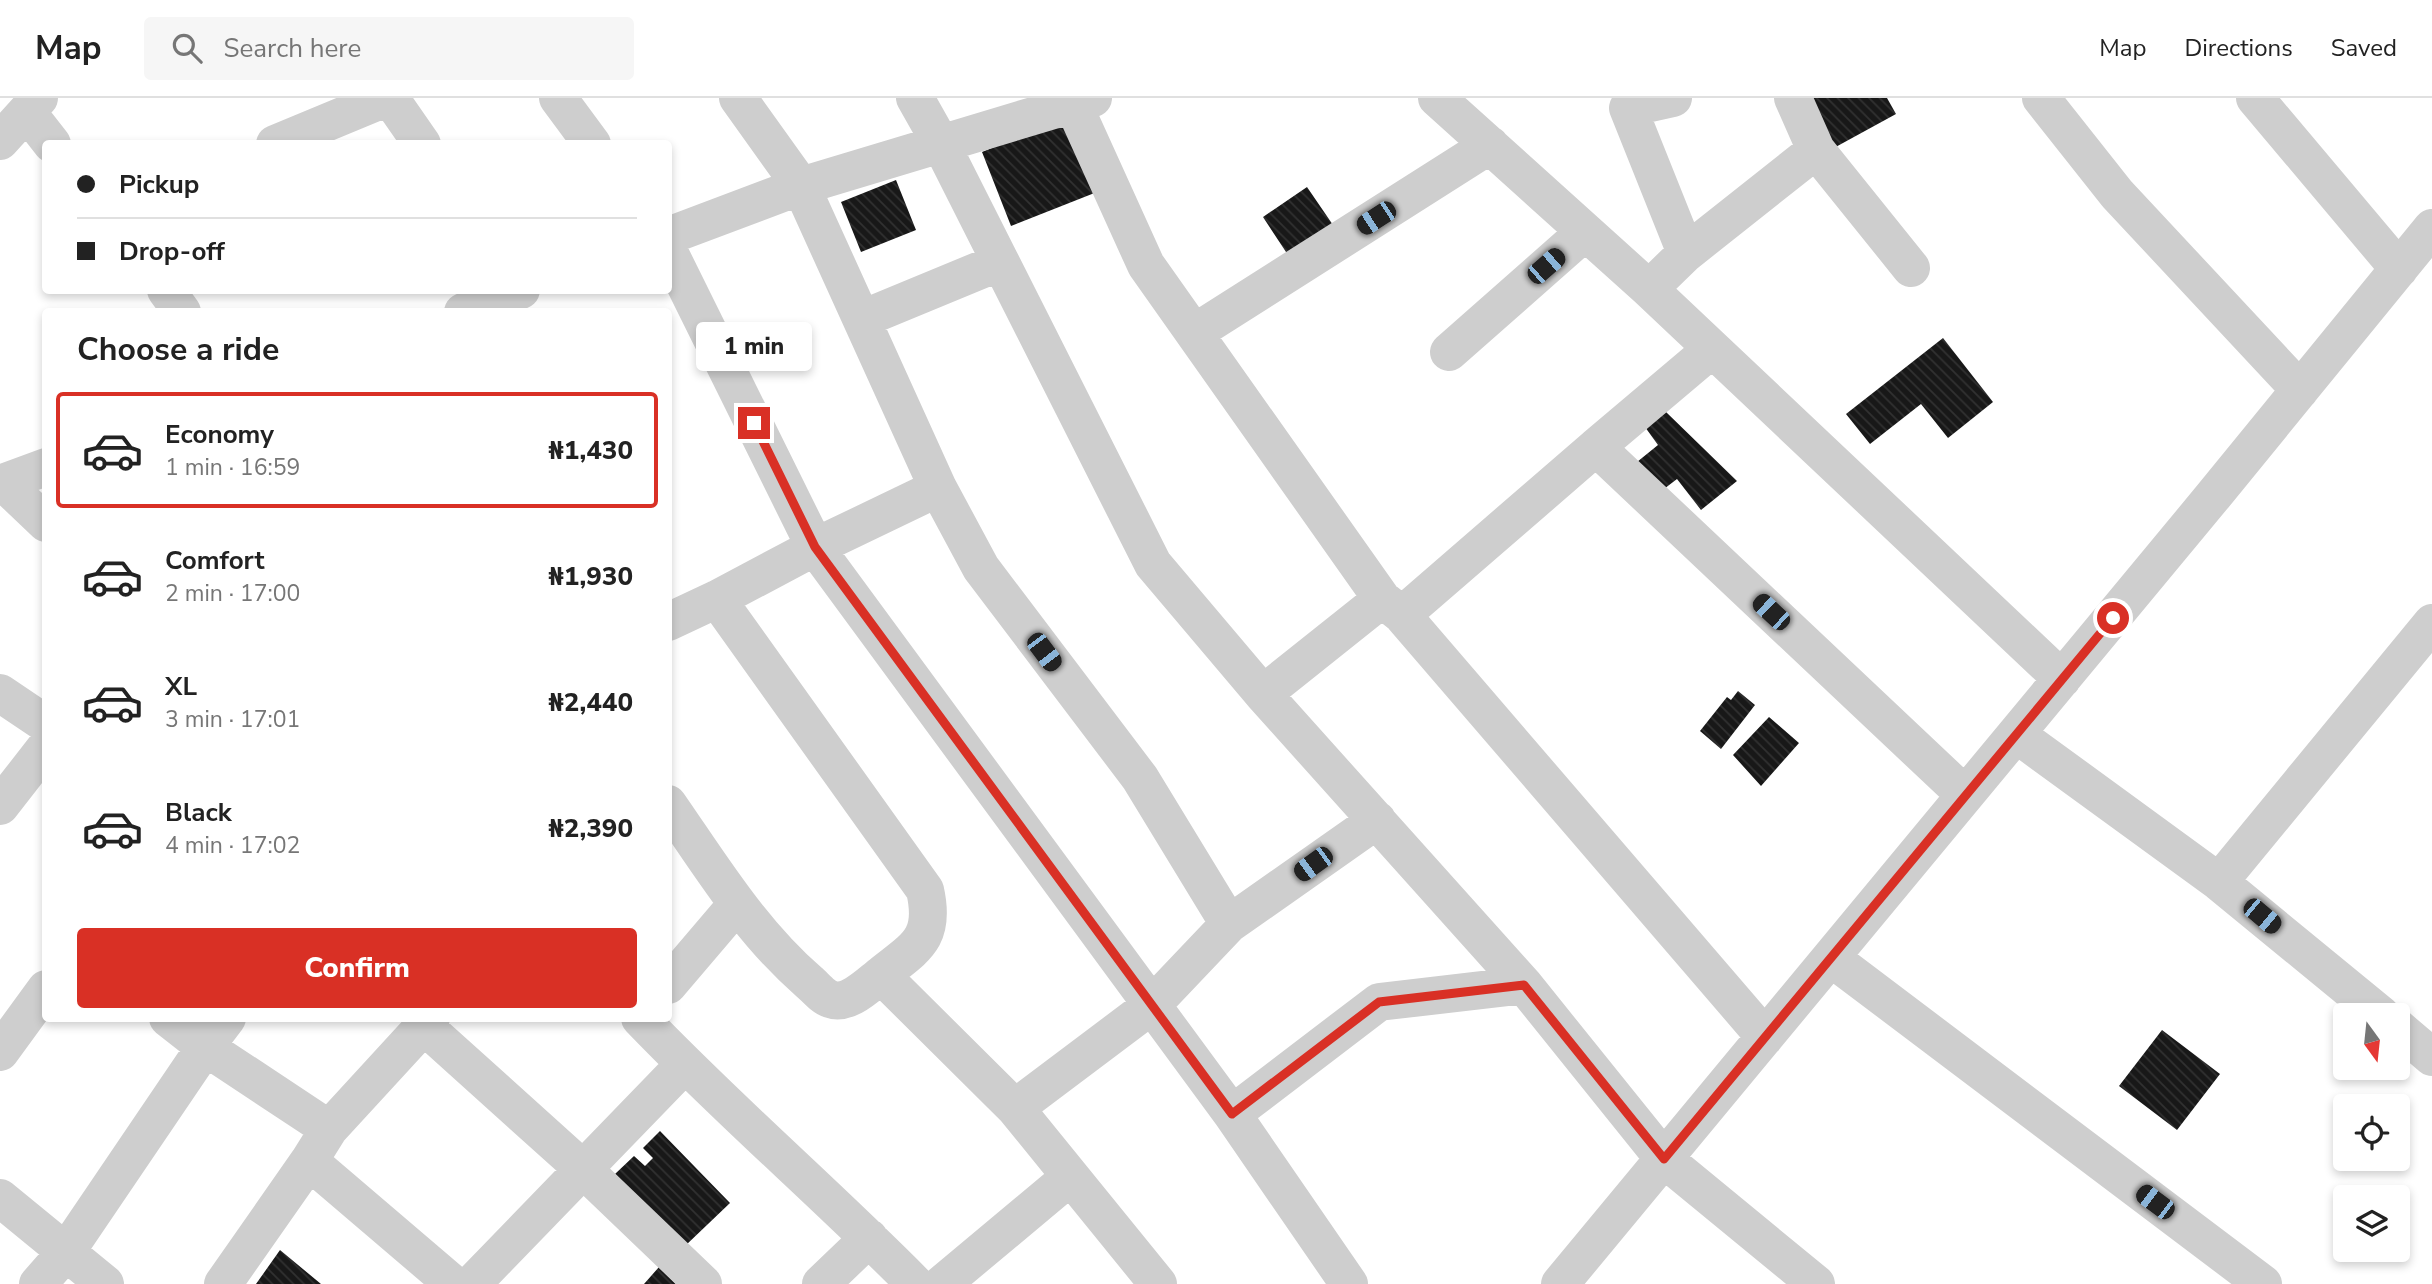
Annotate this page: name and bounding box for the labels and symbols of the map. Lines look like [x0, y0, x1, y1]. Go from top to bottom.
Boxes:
car [1353, 198, 1400, 238]
car [1524, 244, 1569, 288]
callout: 1 min [696, 322, 812, 370]
route end [738, 407, 770, 439]
car [1749, 590, 1794, 634]
route start [2097, 602, 2129, 634]
car [1023, 629, 1066, 675]
car [1290, 843, 1337, 885]
car [2240, 894, 2285, 938]
north arrow [2333, 1003, 2410, 1080]
car [2132, 1181, 2179, 1223]

